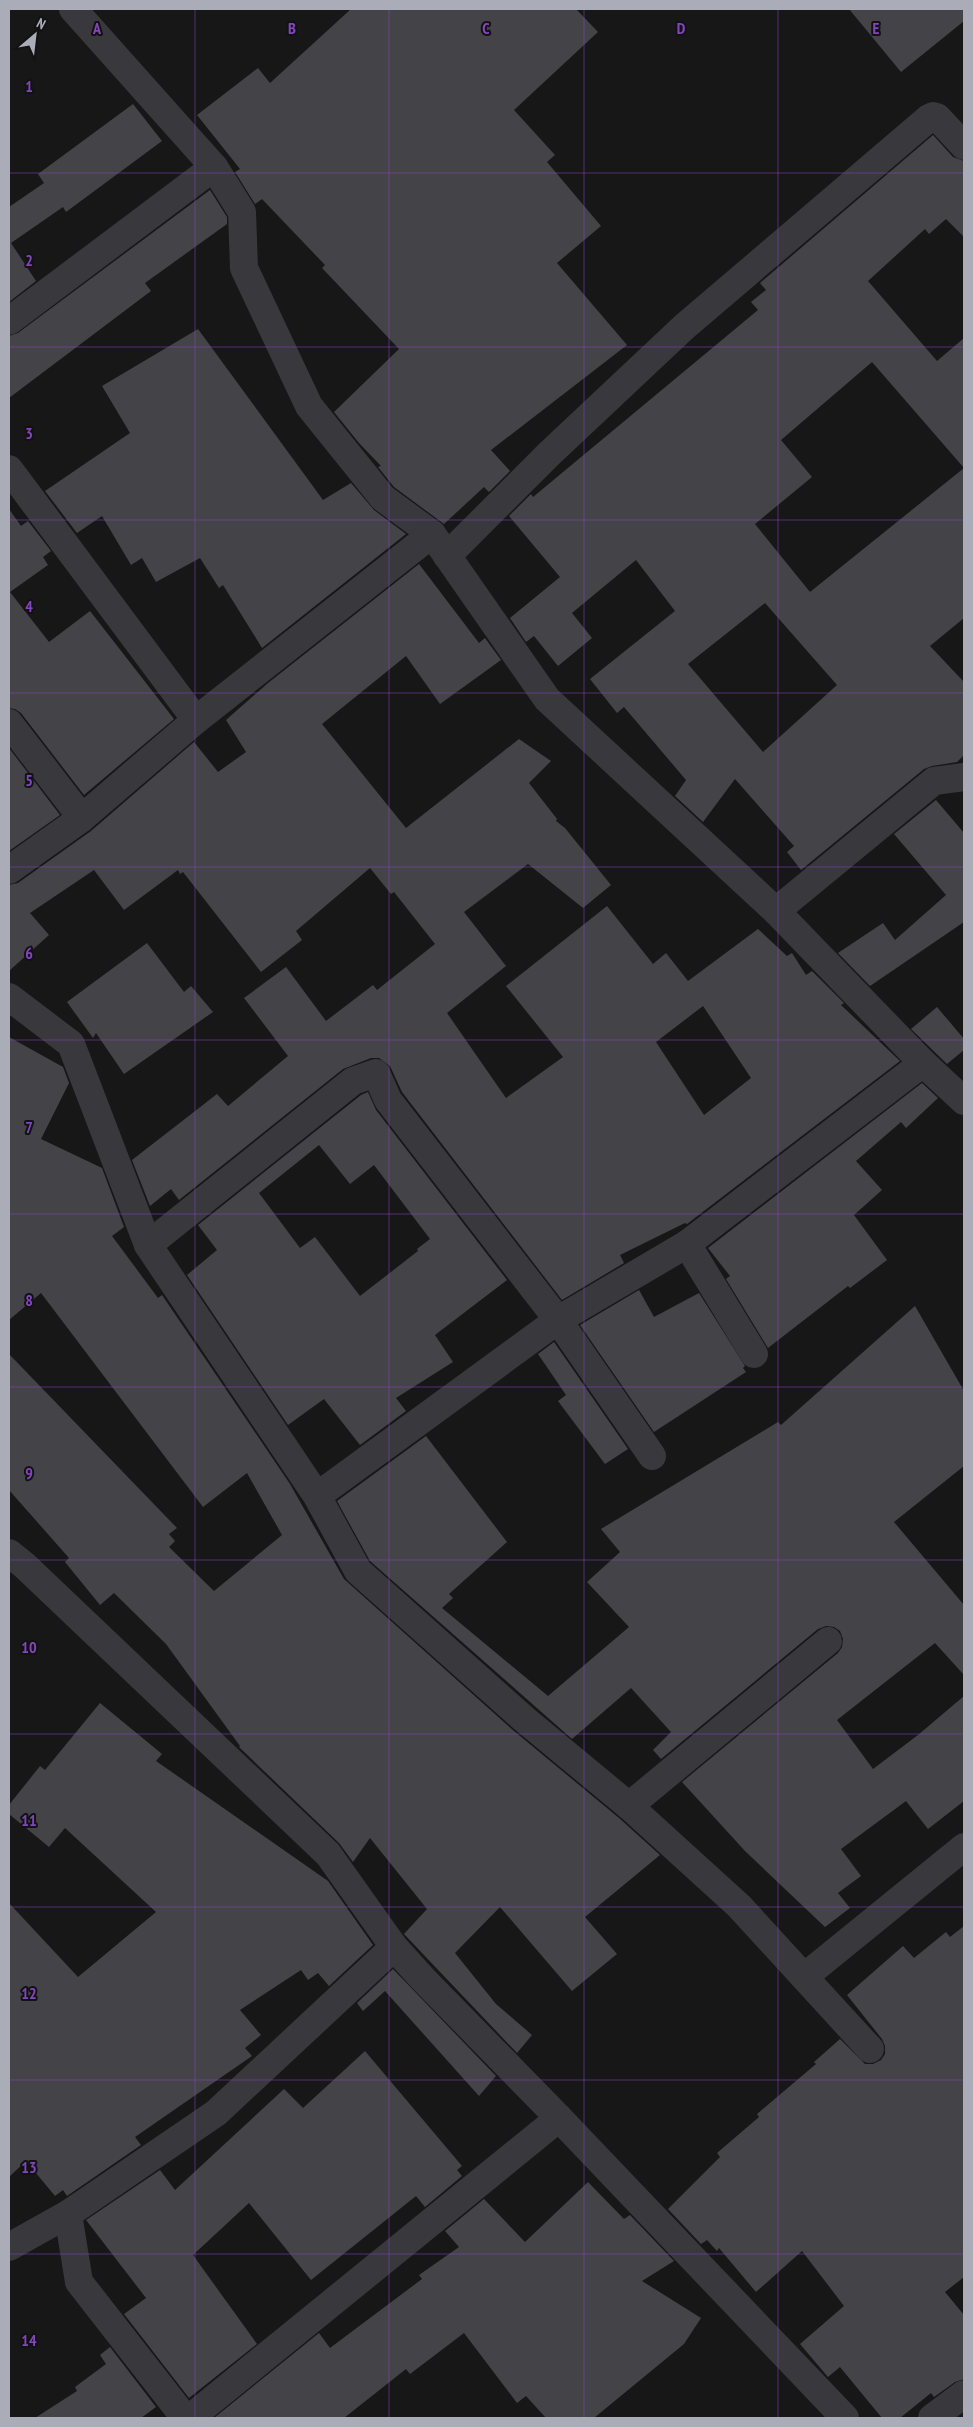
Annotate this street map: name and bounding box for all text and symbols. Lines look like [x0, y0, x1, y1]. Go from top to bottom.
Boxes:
north arrow [10, 10, 60, 60]
text: N [34, 14, 49, 33]
text: A [92, 18, 102, 38]
text: B [288, 18, 296, 38]
text: C [482, 18, 490, 38]
text: D [677, 18, 686, 38]
text: E [873, 18, 880, 38]
text: 1 [25, 76, 33, 96]
text: 2 [25, 250, 33, 270]
text: 3 [25, 423, 33, 443]
text: 4 [25, 596, 33, 616]
text: 5 [25, 770, 33, 790]
text: 6 [25, 943, 33, 963]
text: 7 [25, 1117, 33, 1137]
text: 8 [25, 1290, 33, 1310]
text: 9 [25, 1463, 33, 1483]
text: 10 [21, 1637, 37, 1657]
text: 11 [21, 1810, 37, 1830]
text: 12 [21, 1983, 37, 2003]
text: 13 [21, 2157, 37, 2177]
text: 14 [21, 2330, 37, 2350]

